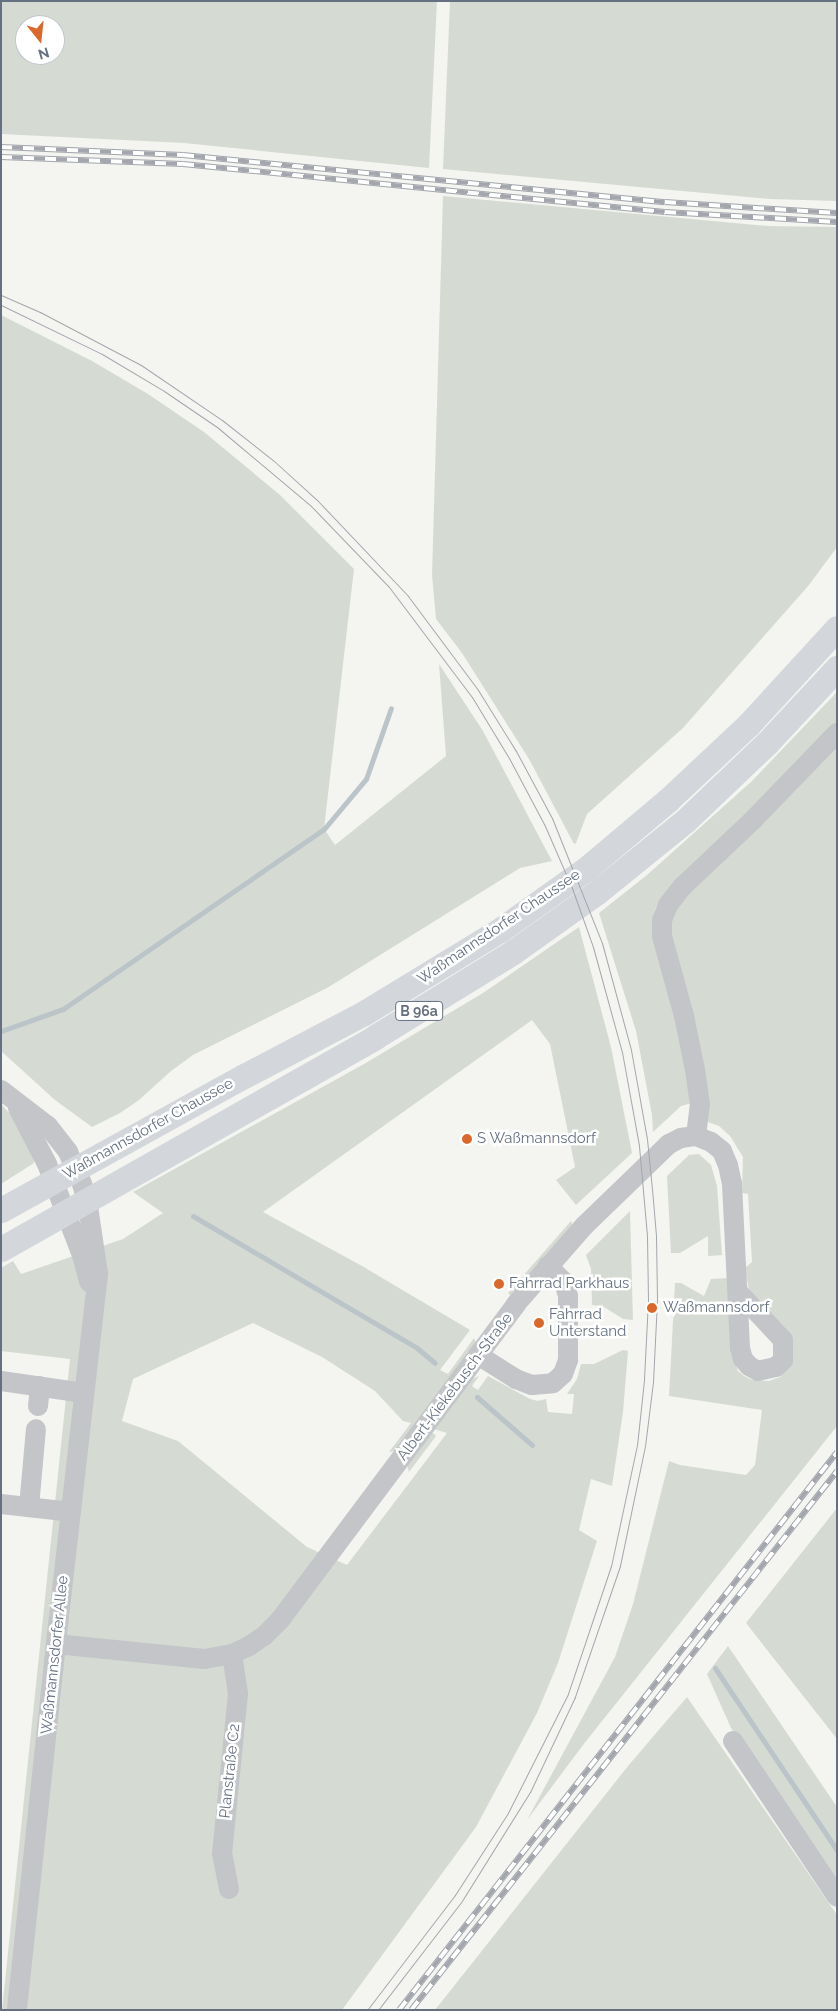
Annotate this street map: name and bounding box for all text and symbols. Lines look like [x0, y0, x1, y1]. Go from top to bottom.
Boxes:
north arrow [15, 15, 65, 65]
text: N [37, 44, 51, 63]
street label: Waßmannsdorfer Chaussee [414, 866, 584, 988]
road number: B 96a [394, 999, 444, 1022]
street label: Waßmannsdorfer Chaussee [60, 1074, 236, 1184]
place label: S Waßmannsdorf [477, 1130, 596, 1148]
marker: S Waßmannsdorf [461, 1133, 473, 1145]
place label: Fahrrad Parkhaus [509, 1275, 629, 1293]
marker: Fahrrad Parkhaus [493, 1278, 505, 1290]
place label: Waßmannsdorf [663, 1299, 770, 1317]
marker: Waßmannsdorf [645, 1301, 659, 1315]
place label: Fahrrad Unterstand [549, 1305, 626, 1340]
street label: Albert-Kiekebusch-Straße [394, 1310, 516, 1464]
marker: Fahrrad Unterstand [533, 1317, 545, 1329]
street label: Waßmannsdorfer Allee [38, 1574, 72, 1736]
street label: Planstraße C2 [216, 1723, 244, 1819]

